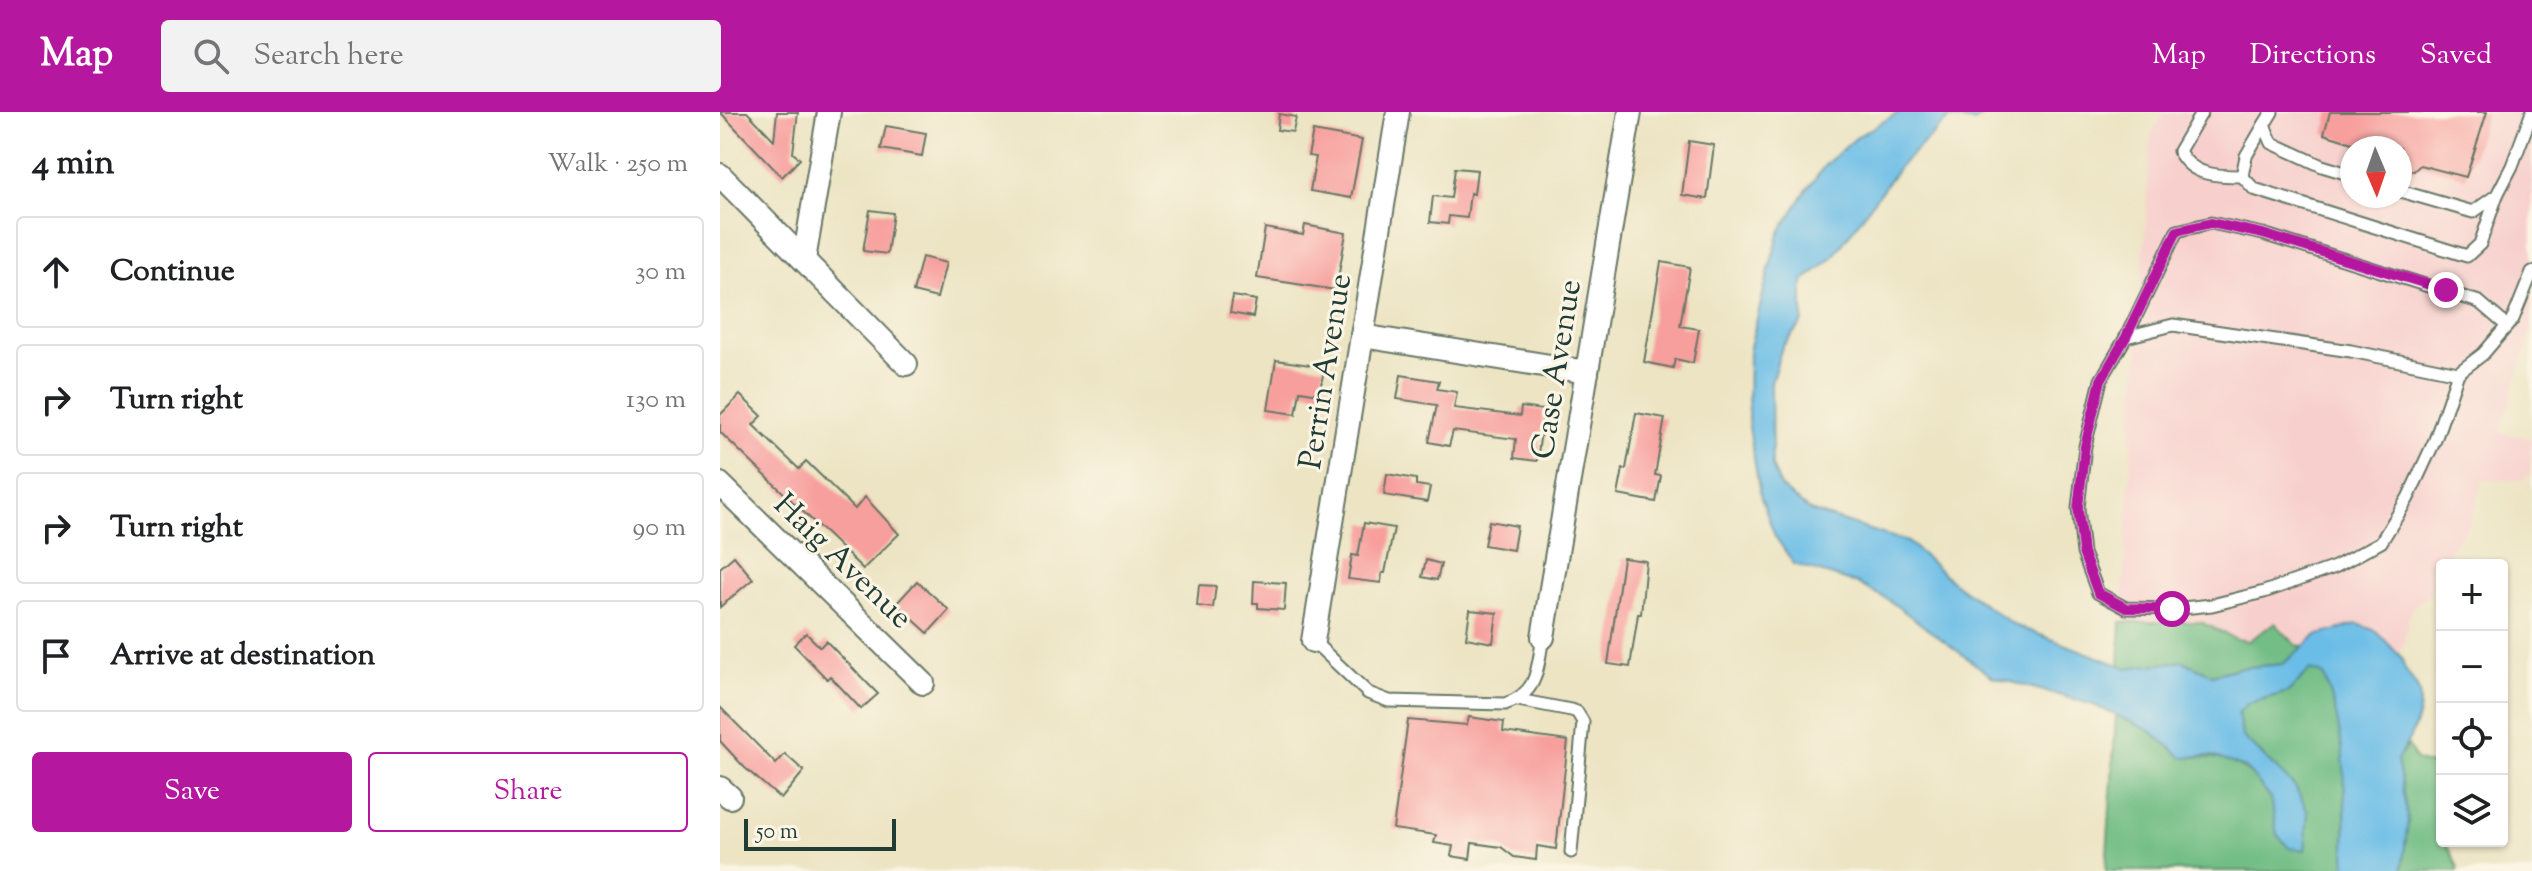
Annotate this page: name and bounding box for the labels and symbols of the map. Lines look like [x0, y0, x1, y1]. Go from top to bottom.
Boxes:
north arrow [2340, 136, 2412, 208]
street label: Perrin Avenue [1289, 270, 1365, 473]
route end [2428, 272, 2464, 308]
street label: Case Avenue [1521, 276, 1595, 463]
street label: Haig Avenue [762, 484, 922, 641]
route start [2154, 591, 2190, 627]
scale bar [744, 815, 896, 851]

